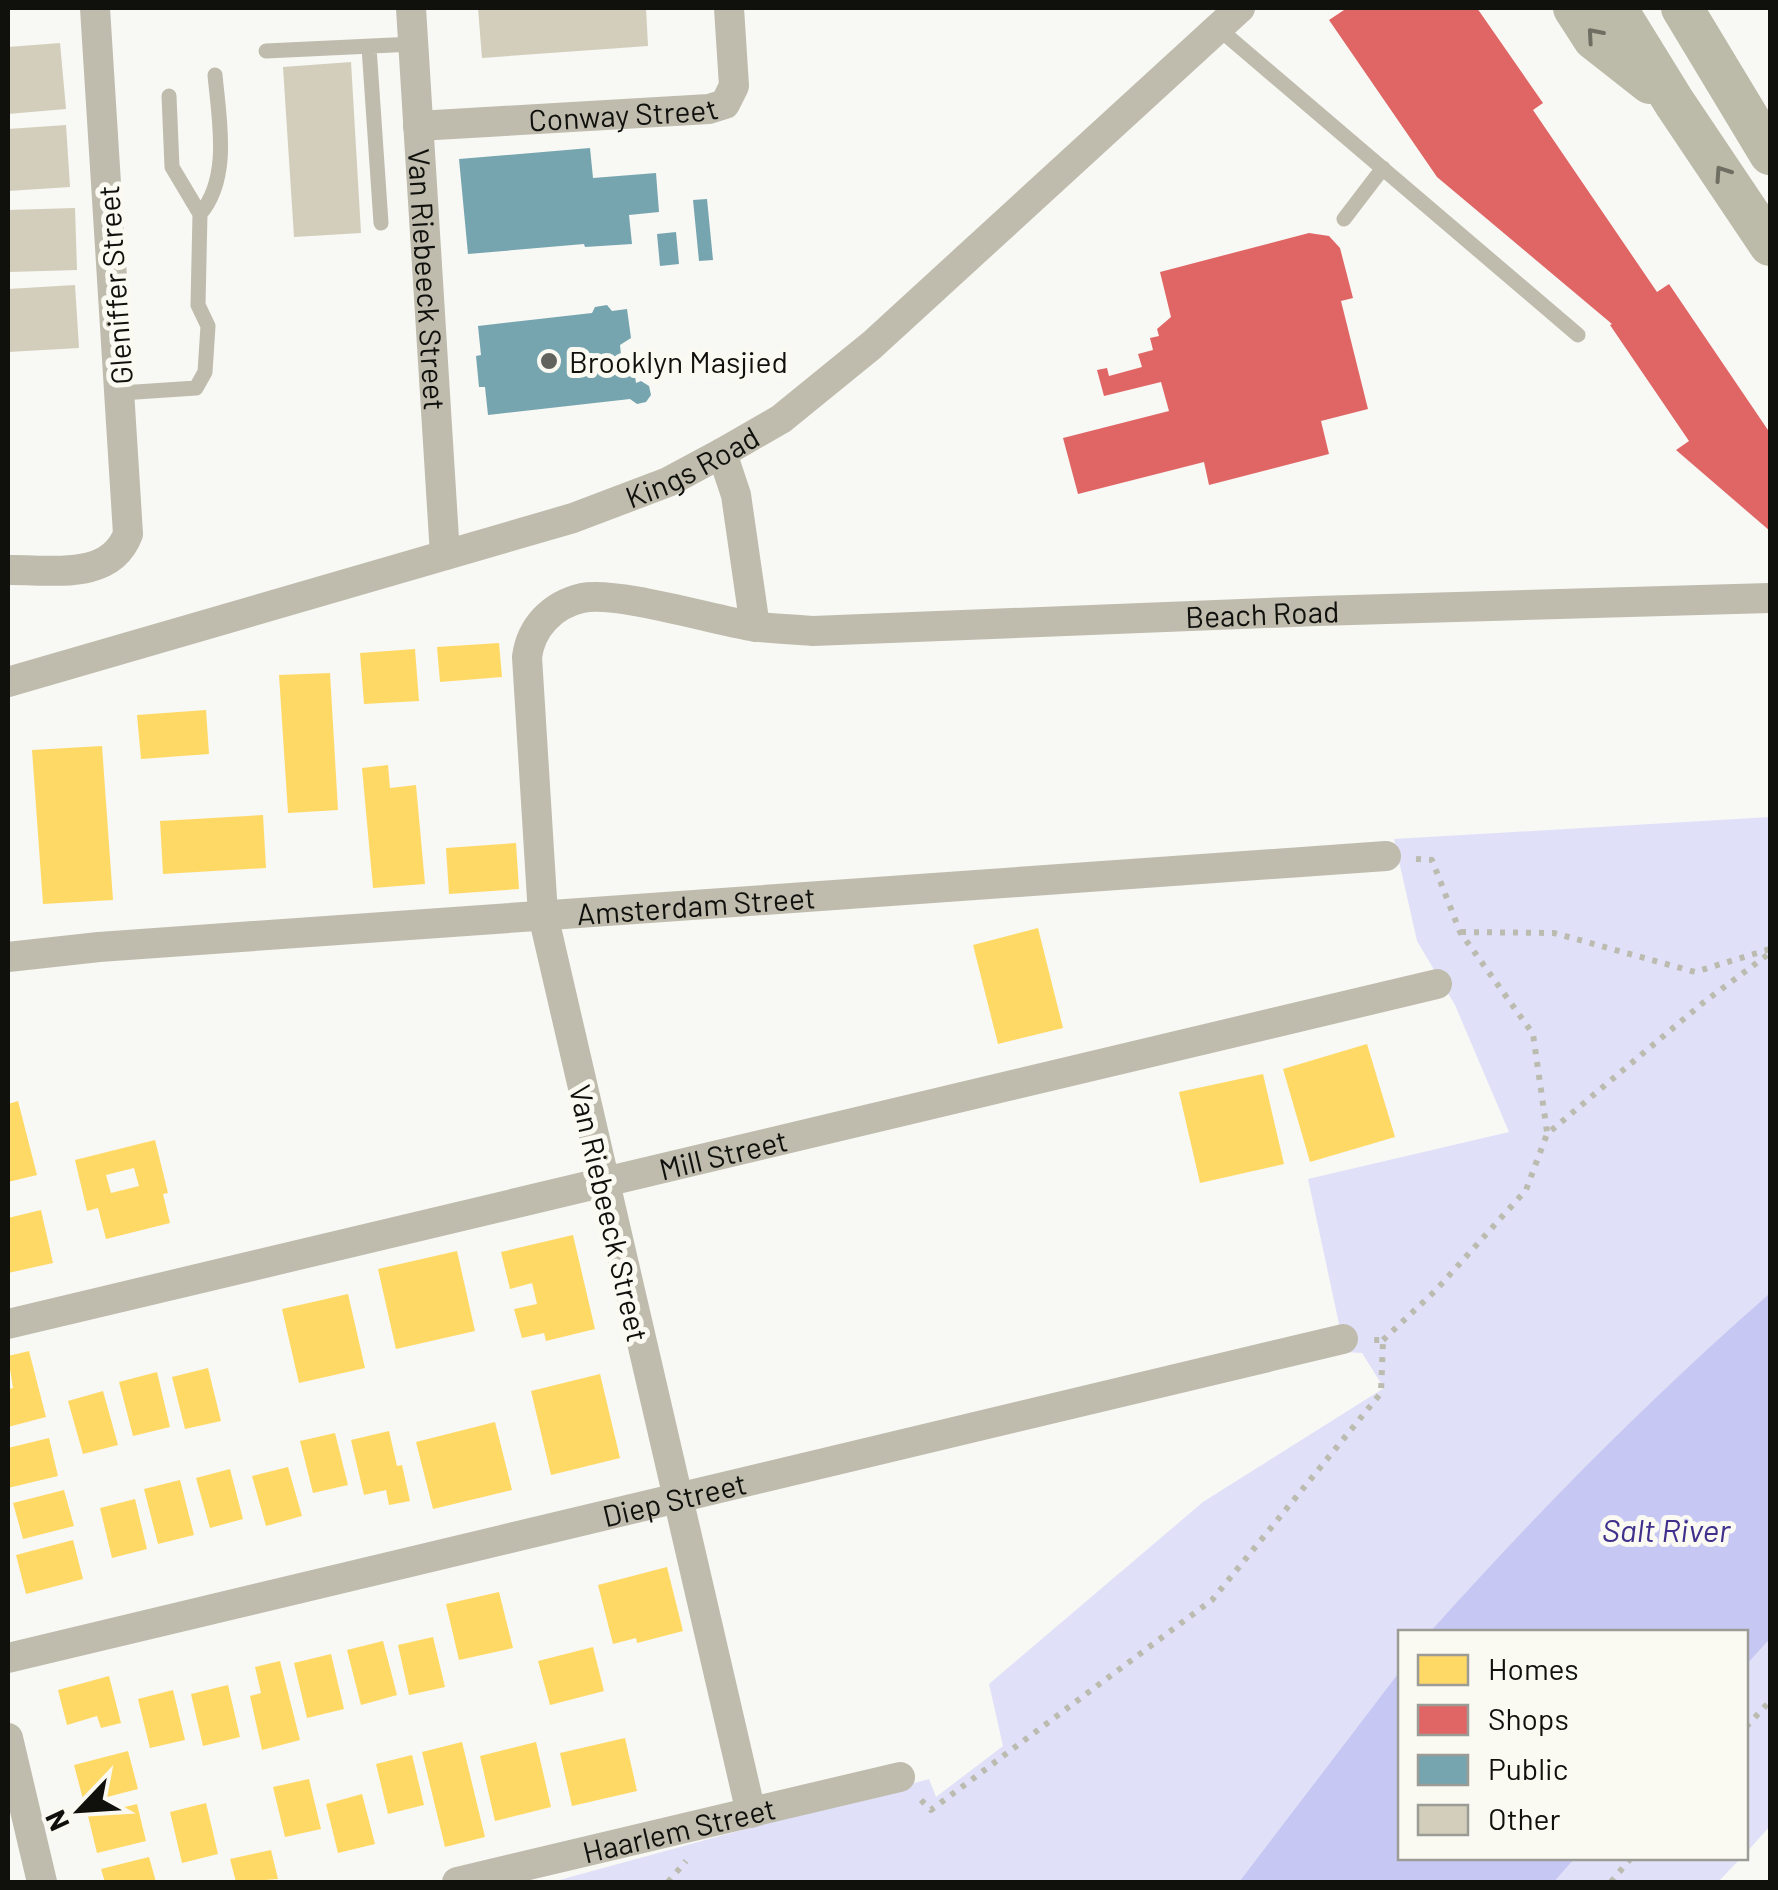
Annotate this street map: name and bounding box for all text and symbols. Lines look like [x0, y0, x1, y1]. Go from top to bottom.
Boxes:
one-way arrow [1588, 28, 1606, 47]
street label: Conway Street [527, 89, 722, 138]
street label: Van Riebeeck Street [402, 147, 454, 412]
one-way arrow [1716, 166, 1734, 185]
street label: Gleniffer Street [89, 184, 139, 386]
place label: Brooklyn Masjied [569, 343, 788, 379]
marker: Brooklyn Masjied [538, 350, 560, 372]
street label: Kings Road [620, 418, 765, 515]
street label: Beach Road [1184, 592, 1340, 634]
street label: Amsterdam Street [575, 878, 817, 931]
street label: Van Riebeeck Street [563, 1081, 657, 1345]
street label: Mill Street [655, 1121, 791, 1187]
street label: Diep Street [599, 1464, 750, 1533]
water label: Salt River [1602, 1510, 1732, 1548]
legend [1398, 1630, 1748, 1860]
text: Homes [1488, 1650, 1579, 1686]
text: Shops [1488, 1700, 1569, 1736]
text: Public [1488, 1750, 1568, 1786]
north arrow [30, 1760, 130, 1860]
street label: Haarlem Street [579, 1789, 779, 1870]
text: Other [1488, 1800, 1561, 1836]
text: N [37, 1805, 76, 1837]

